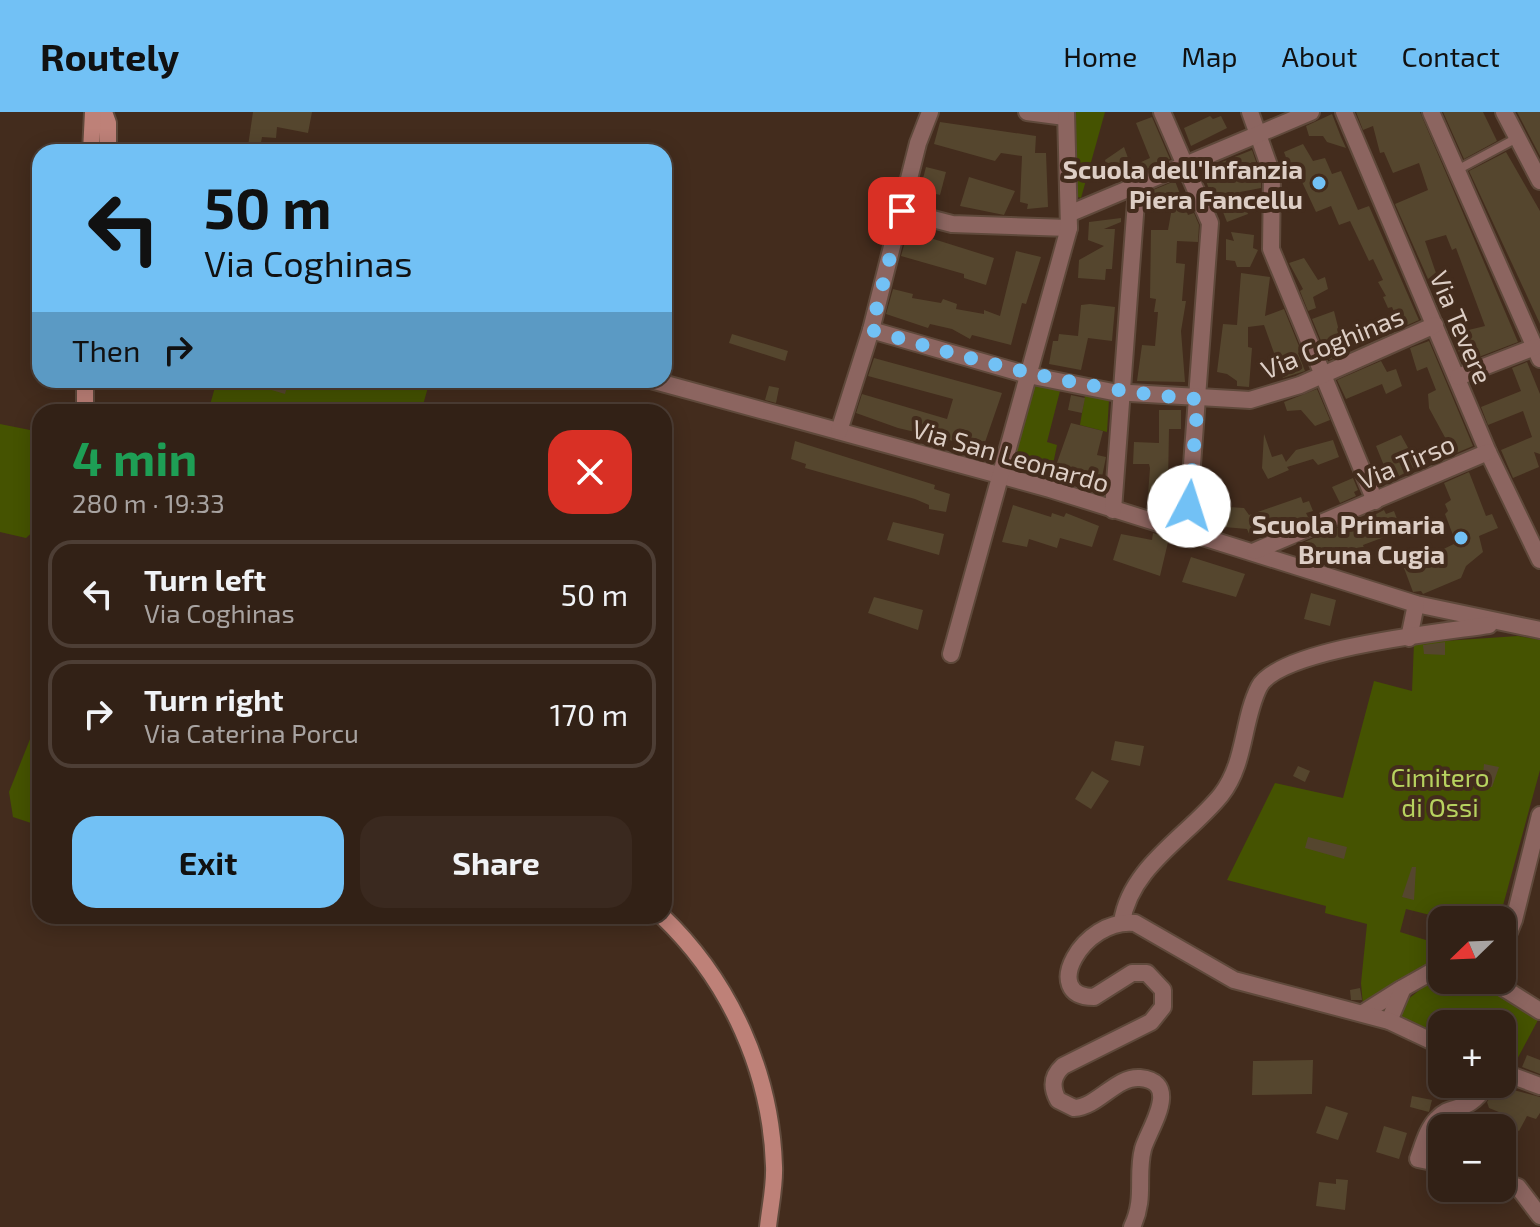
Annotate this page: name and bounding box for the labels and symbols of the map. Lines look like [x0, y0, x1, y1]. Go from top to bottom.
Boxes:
place label: Scuola dell'Infanzia Piera Fancellu [1063, 153, 1303, 214]
marker: Scuola dell'Infanzia Piera Fancellu [1310, 174, 1328, 192]
pin [868, 177, 936, 245]
street label: Via Tevere [1424, 266, 1500, 388]
street label: Via Coghinas [1256, 299, 1408, 385]
street label: Via San Leonardo [909, 412, 1113, 498]
street label: Via Tirso [1353, 427, 1459, 495]
position arrow [1147, 464, 1231, 548]
place label: Scuola Primaria Bruna Cugia [1252, 508, 1445, 569]
marker: Scuola Primaria Bruna Cugia [1452, 529, 1470, 547]
park label: Cimitero di Ossi [1390, 761, 1490, 822]
north arrow [1428, 906, 1516, 994]

